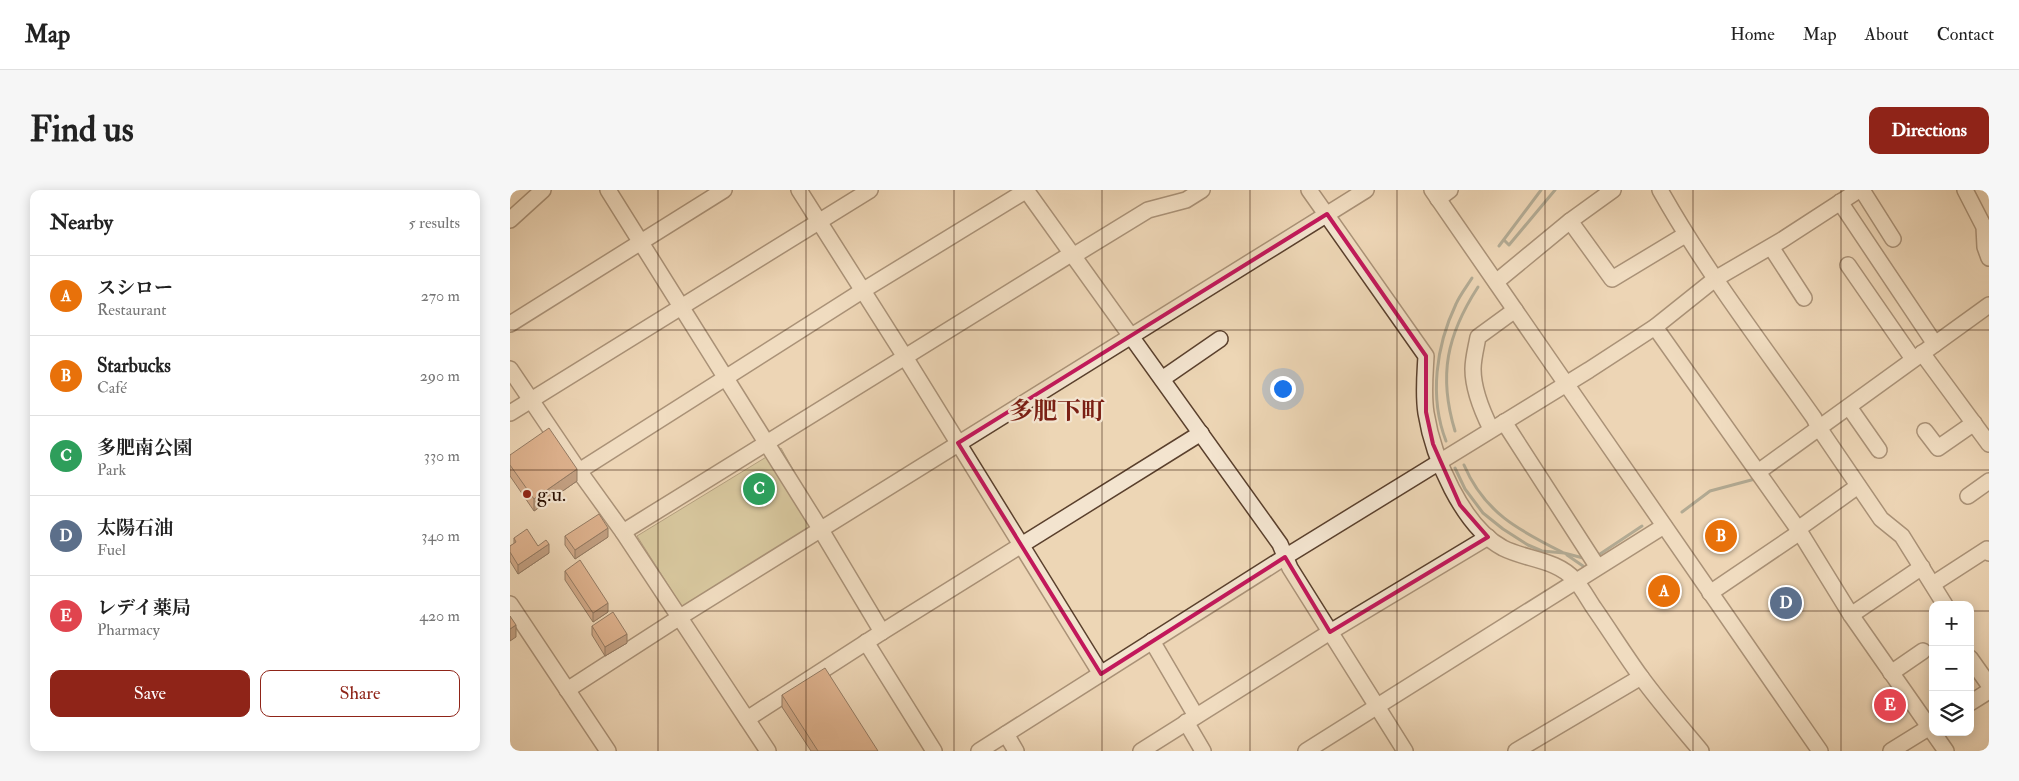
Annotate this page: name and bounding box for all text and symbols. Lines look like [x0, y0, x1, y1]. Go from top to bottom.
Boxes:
text: Map [25, 19, 70, 50]
text: Home [1730, 23, 1775, 46]
text: Map [1803, 23, 1837, 46]
text: About [1865, 23, 1909, 46]
text: Contact [1937, 23, 1994, 46]
button: Directions [1869, 107, 1989, 154]
text: Find us [30, 108, 134, 152]
text: Nearby [50, 209, 113, 236]
text: 5 results [409, 213, 460, 233]
text: スシロー [97, 276, 173, 300]
text: A [61, 286, 71, 306]
text: 270 m [421, 286, 460, 306]
text: Restaurant [97, 300, 166, 320]
text: Starbucks [97, 354, 171, 378]
text: B [61, 366, 71, 386]
text: 290 m [420, 366, 460, 386]
your location [1270, 376, 1296, 402]
text: Café [97, 378, 127, 398]
district label: 多肥下町 [1009, 396, 1105, 427]
text: 多肥南公園 [97, 436, 192, 460]
text: C [60, 446, 72, 466]
text: 330 m [424, 446, 460, 466]
text: Park [97, 460, 126, 480]
pin: C [743, 470, 775, 508]
place label: g.u. [537, 481, 566, 508]
marker: g.u. [521, 488, 533, 500]
text: 太陽石油 [97, 516, 173, 540]
pin: B [1705, 517, 1737, 555]
text: D [59, 526, 73, 546]
text: 340 m [421, 526, 460, 546]
text: Fuel [97, 540, 126, 560]
pin: A [1648, 572, 1680, 610]
pin: D [1770, 584, 1802, 622]
text: レデイ薬局 [97, 596, 191, 620]
map controls [1929, 601, 1974, 736]
button: + [1929, 601, 1974, 646]
text: E [60, 606, 72, 626]
text: 420 m [419, 606, 460, 626]
text: Pharmacy [97, 620, 160, 640]
button: − [1929, 646, 1974, 691]
button: Save [50, 670, 250, 717]
button: Share [260, 670, 460, 717]
pin: E [1874, 686, 1906, 724]
button: layers [1929, 691, 1974, 736]

